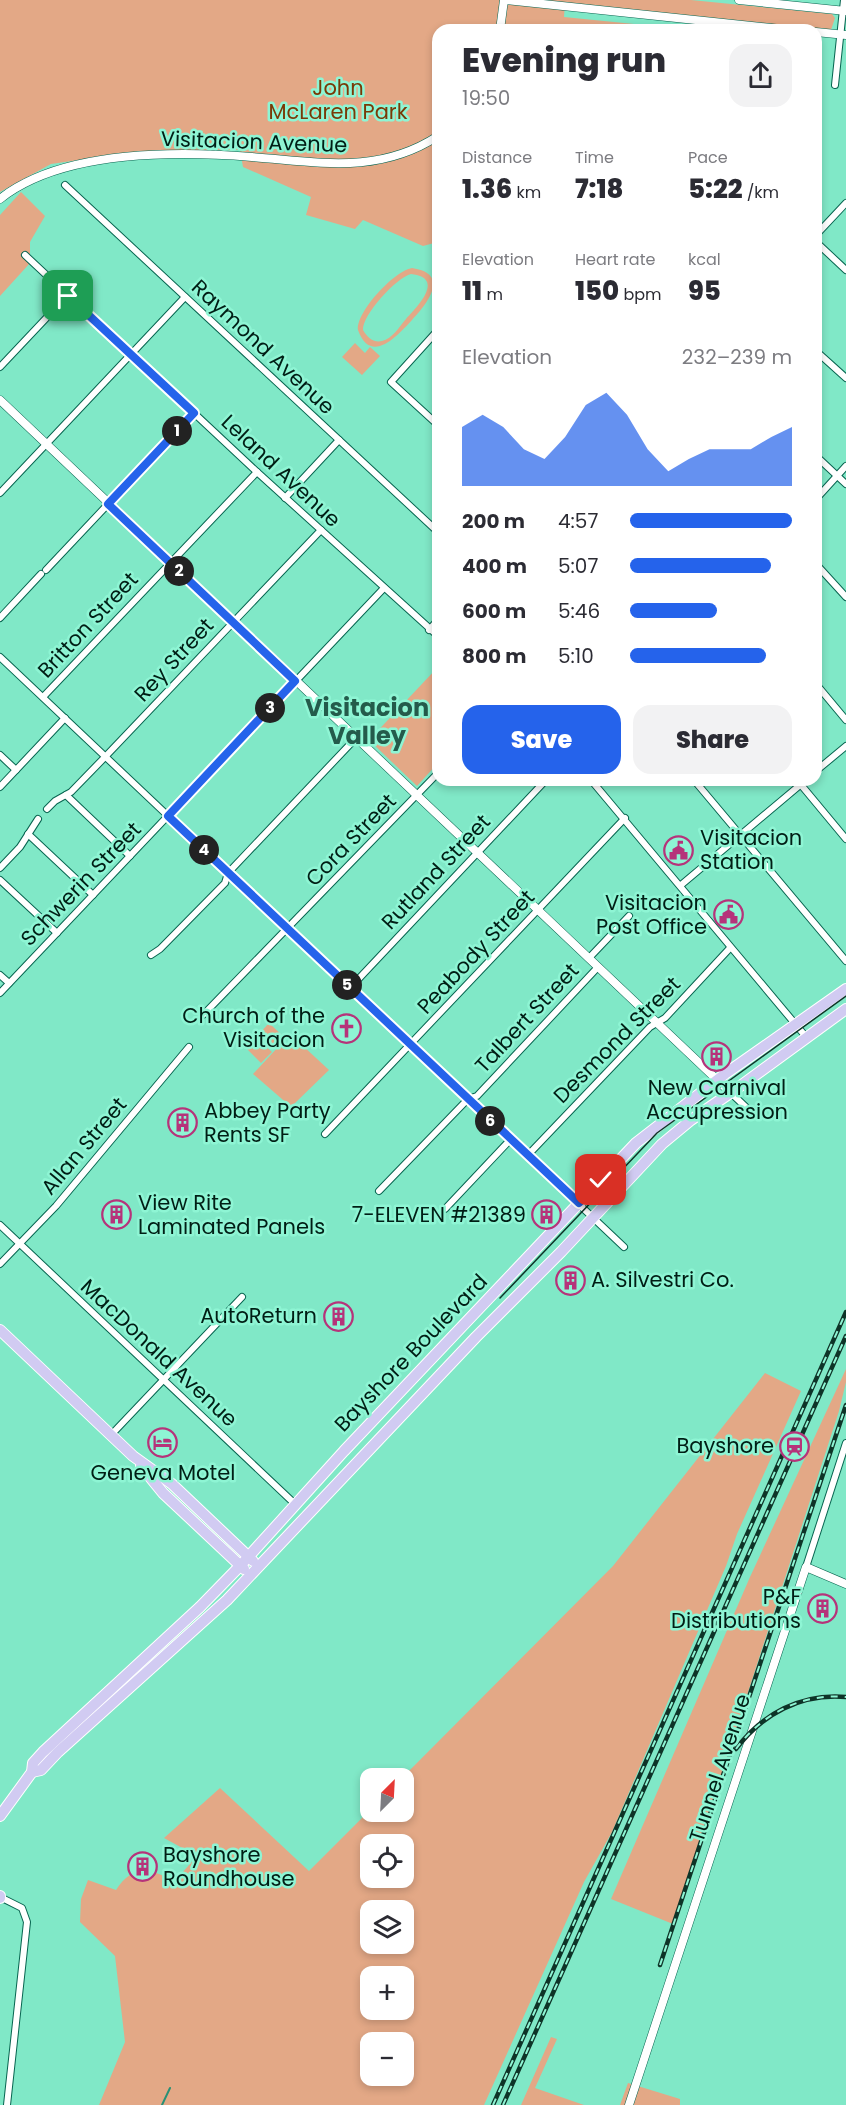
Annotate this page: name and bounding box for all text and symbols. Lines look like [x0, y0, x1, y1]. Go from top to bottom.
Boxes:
text: Evening run [462, 37, 666, 84]
button: share [729, 44, 792, 107]
park label: John McLaren Park [269, 73, 408, 126]
text: 19:50 [462, 84, 510, 112]
street label: Visitacion Avenue [160, 124, 348, 159]
text: Distance [462, 146, 532, 169]
text: Time [575, 146, 614, 169]
text: Pace [688, 146, 728, 169]
text: 1.36 [462, 171, 512, 207]
text: 7:18 [575, 171, 624, 207]
text: 5:22 [688, 171, 742, 207]
text: km [512, 181, 541, 204]
text: /km [742, 181, 779, 204]
text: Elevation [462, 248, 534, 271]
text: Heart rate [575, 248, 655, 271]
text: kcal [688, 248, 721, 271]
pin [42, 270, 93, 321]
street label: Raymond Avenue [185, 273, 341, 421]
text: 11 [462, 273, 482, 309]
text: 150 [575, 273, 619, 309]
text: 95 [688, 273, 721, 309]
icon: arrive [51, 279, 84, 312]
text: m [482, 283, 503, 306]
text: bpm [619, 283, 662, 306]
text: Elevation [462, 343, 552, 371]
text: 232–239 m [682, 343, 792, 371]
street label: Leland Avenue [215, 408, 347, 534]
pin: 1 [162, 416, 192, 446]
text: 1 [174, 419, 180, 442]
text: 200 m [462, 507, 525, 535]
text: 4:57 [558, 507, 598, 535]
text: 400 m [462, 552, 527, 580]
text: 5:07 [558, 552, 598, 580]
pin: 2 [164, 556, 194, 586]
text: 2 [174, 559, 184, 582]
street label: Britton Street [31, 565, 144, 684]
text: 600 m [462, 597, 526, 625]
text: 5:46 [558, 597, 600, 625]
street label: Rey Street [127, 611, 220, 708]
text: 800 m [462, 642, 526, 670]
text: 5:10 [558, 642, 594, 670]
district label: Visitacion Valley [305, 691, 429, 752]
pin: 3 [255, 693, 285, 723]
text: 3 [265, 696, 275, 719]
button: Save [462, 705, 621, 774]
button: Share [633, 705, 792, 774]
street label: Cora Street [299, 787, 402, 892]
street label: Rutland Street [375, 808, 497, 936]
street label: Schwerin Street [14, 815, 147, 952]
place label: Visitacion Station [700, 823, 802, 876]
public building icon: Visitacion Station [663, 834, 695, 866]
pin: 4 [189, 835, 219, 865]
text: 4 [199, 838, 209, 861]
street label: Peabody Street [410, 883, 541, 1020]
place label: Visitacion Post Office [596, 888, 707, 941]
public building icon: Visitacion Post Office [712, 899, 744, 931]
street label: Talbert Street [468, 956, 585, 1079]
pin: 5 [332, 970, 362, 1000]
street label: Desmond Street [547, 970, 687, 1110]
text: 5 [342, 973, 352, 996]
place label: Church of the Visitacion [182, 1001, 325, 1054]
church icon: Church of the Visitacion [330, 1012, 362, 1044]
building icon: New Carnival Accupression [701, 1041, 733, 1073]
place label: New Carnival Accupression [646, 1073, 788, 1126]
street label: Allan Street [34, 1091, 133, 1201]
place label: Abbey Party Rents SF [204, 1096, 331, 1149]
pin: 6 [475, 1106, 505, 1136]
building icon: Abbey Party Rents SF [167, 1107, 199, 1139]
text: 6 [485, 1109, 495, 1132]
pin [575, 1154, 626, 1205]
icon: check [584, 1163, 617, 1196]
place label: View Rite Laminated Panels [138, 1188, 325, 1241]
building icon: View Rite Laminated Panels [101, 1199, 133, 1231]
building icon: 7-ELEVEN #21389 [531, 1199, 563, 1231]
place label: 7-ELEVEN #21389 [352, 1200, 526, 1229]
building icon: A. Silvestri Co. [554, 1264, 586, 1296]
place label: A. Silvestri Co. [591, 1265, 734, 1294]
street label: Bayshore Boulevard [328, 1267, 494, 1438]
street label: MacDonald Avenue [75, 1272, 244, 1433]
building icon: AutoReturn [322, 1300, 354, 1332]
place label: AutoReturn [200, 1301, 317, 1330]
hotel icon: Geneva Motel [147, 1426, 179, 1458]
station icon: Bayshore [779, 1430, 811, 1462]
place label: Bayshore [676, 1431, 774, 1460]
place label: Geneva Motel [91, 1458, 235, 1487]
place label: P&F Distributions [671, 1582, 801, 1635]
building icon: P&F Distributions [806, 1593, 838, 1625]
street label: Tunnel Avenue [682, 1690, 757, 1846]
north arrow [360, 1768, 414, 1822]
map controls [360, 1768, 414, 2086]
button: locate [360, 1834, 414, 1888]
place label: Bayshore Roundhouse [163, 1840, 295, 1893]
building icon: Bayshore Roundhouse [126, 1851, 158, 1883]
button: layers [360, 1900, 414, 1954]
button: + [360, 1966, 414, 2020]
button: − [360, 2032, 414, 2086]

